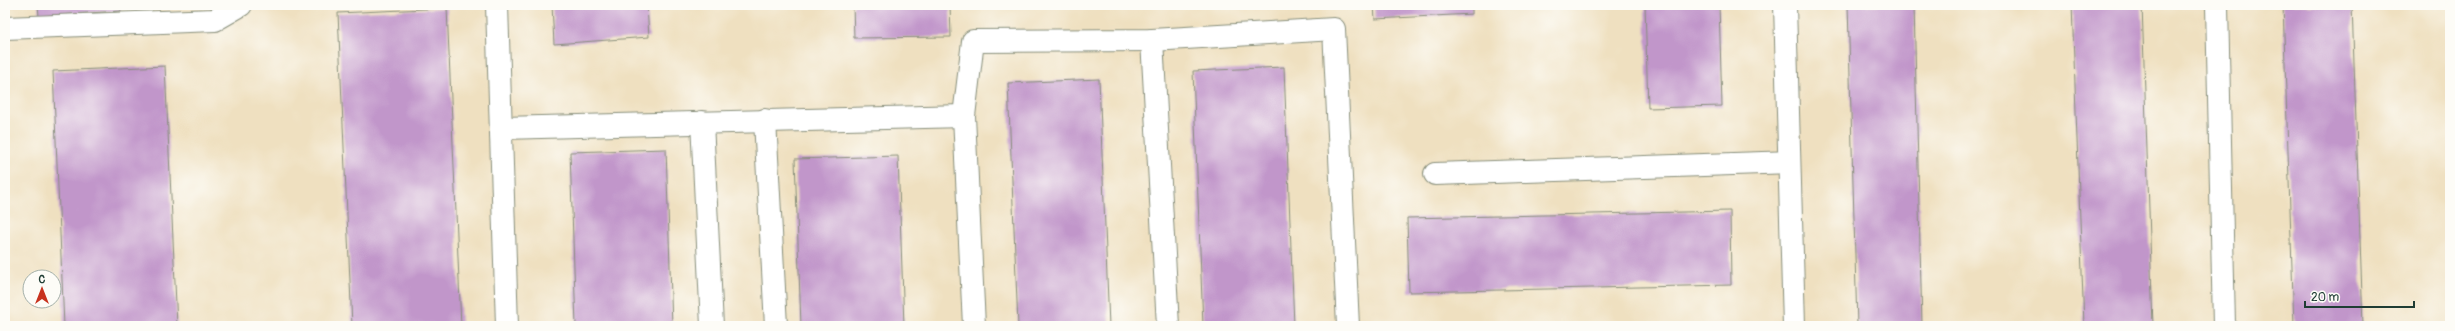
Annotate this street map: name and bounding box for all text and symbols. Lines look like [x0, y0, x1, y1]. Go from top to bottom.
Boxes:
north arrow [22, 269, 62, 309]
text: С [39, 273, 46, 286]
scale bar [2305, 283, 2414, 309]
text: 20 m [2311, 290, 2340, 305]

